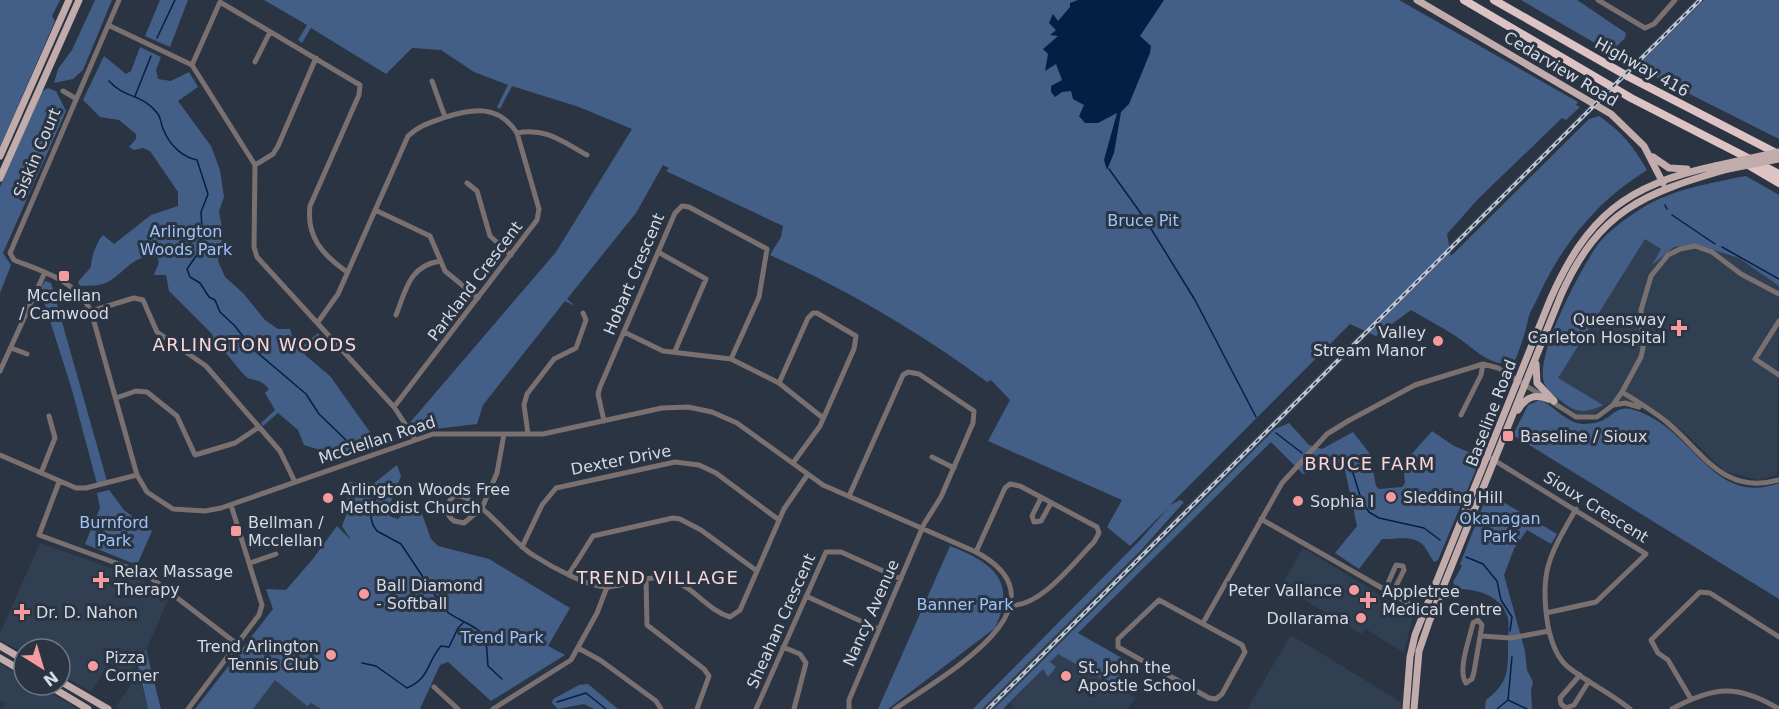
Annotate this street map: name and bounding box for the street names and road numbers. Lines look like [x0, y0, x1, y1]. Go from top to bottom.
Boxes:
street label: Cedarview Road [1501, 27, 1621, 111]
street label: Highway 416 [1592, 33, 1692, 101]
street label: Siskin Court [10, 105, 64, 201]
street label: Hobart Crescent [600, 210, 668, 338]
street label: Parkland Crescent [424, 217, 526, 345]
street label: Baseline Road [1462, 357, 1520, 469]
street label: McClellan Road [316, 412, 438, 468]
street label: Dexter Drive [569, 441, 673, 479]
street label: Sioux Crescent [1540, 467, 1652, 547]
street label: Sheahan Crescent [743, 551, 819, 691]
street label: Nancy Avenue [839, 557, 903, 669]

